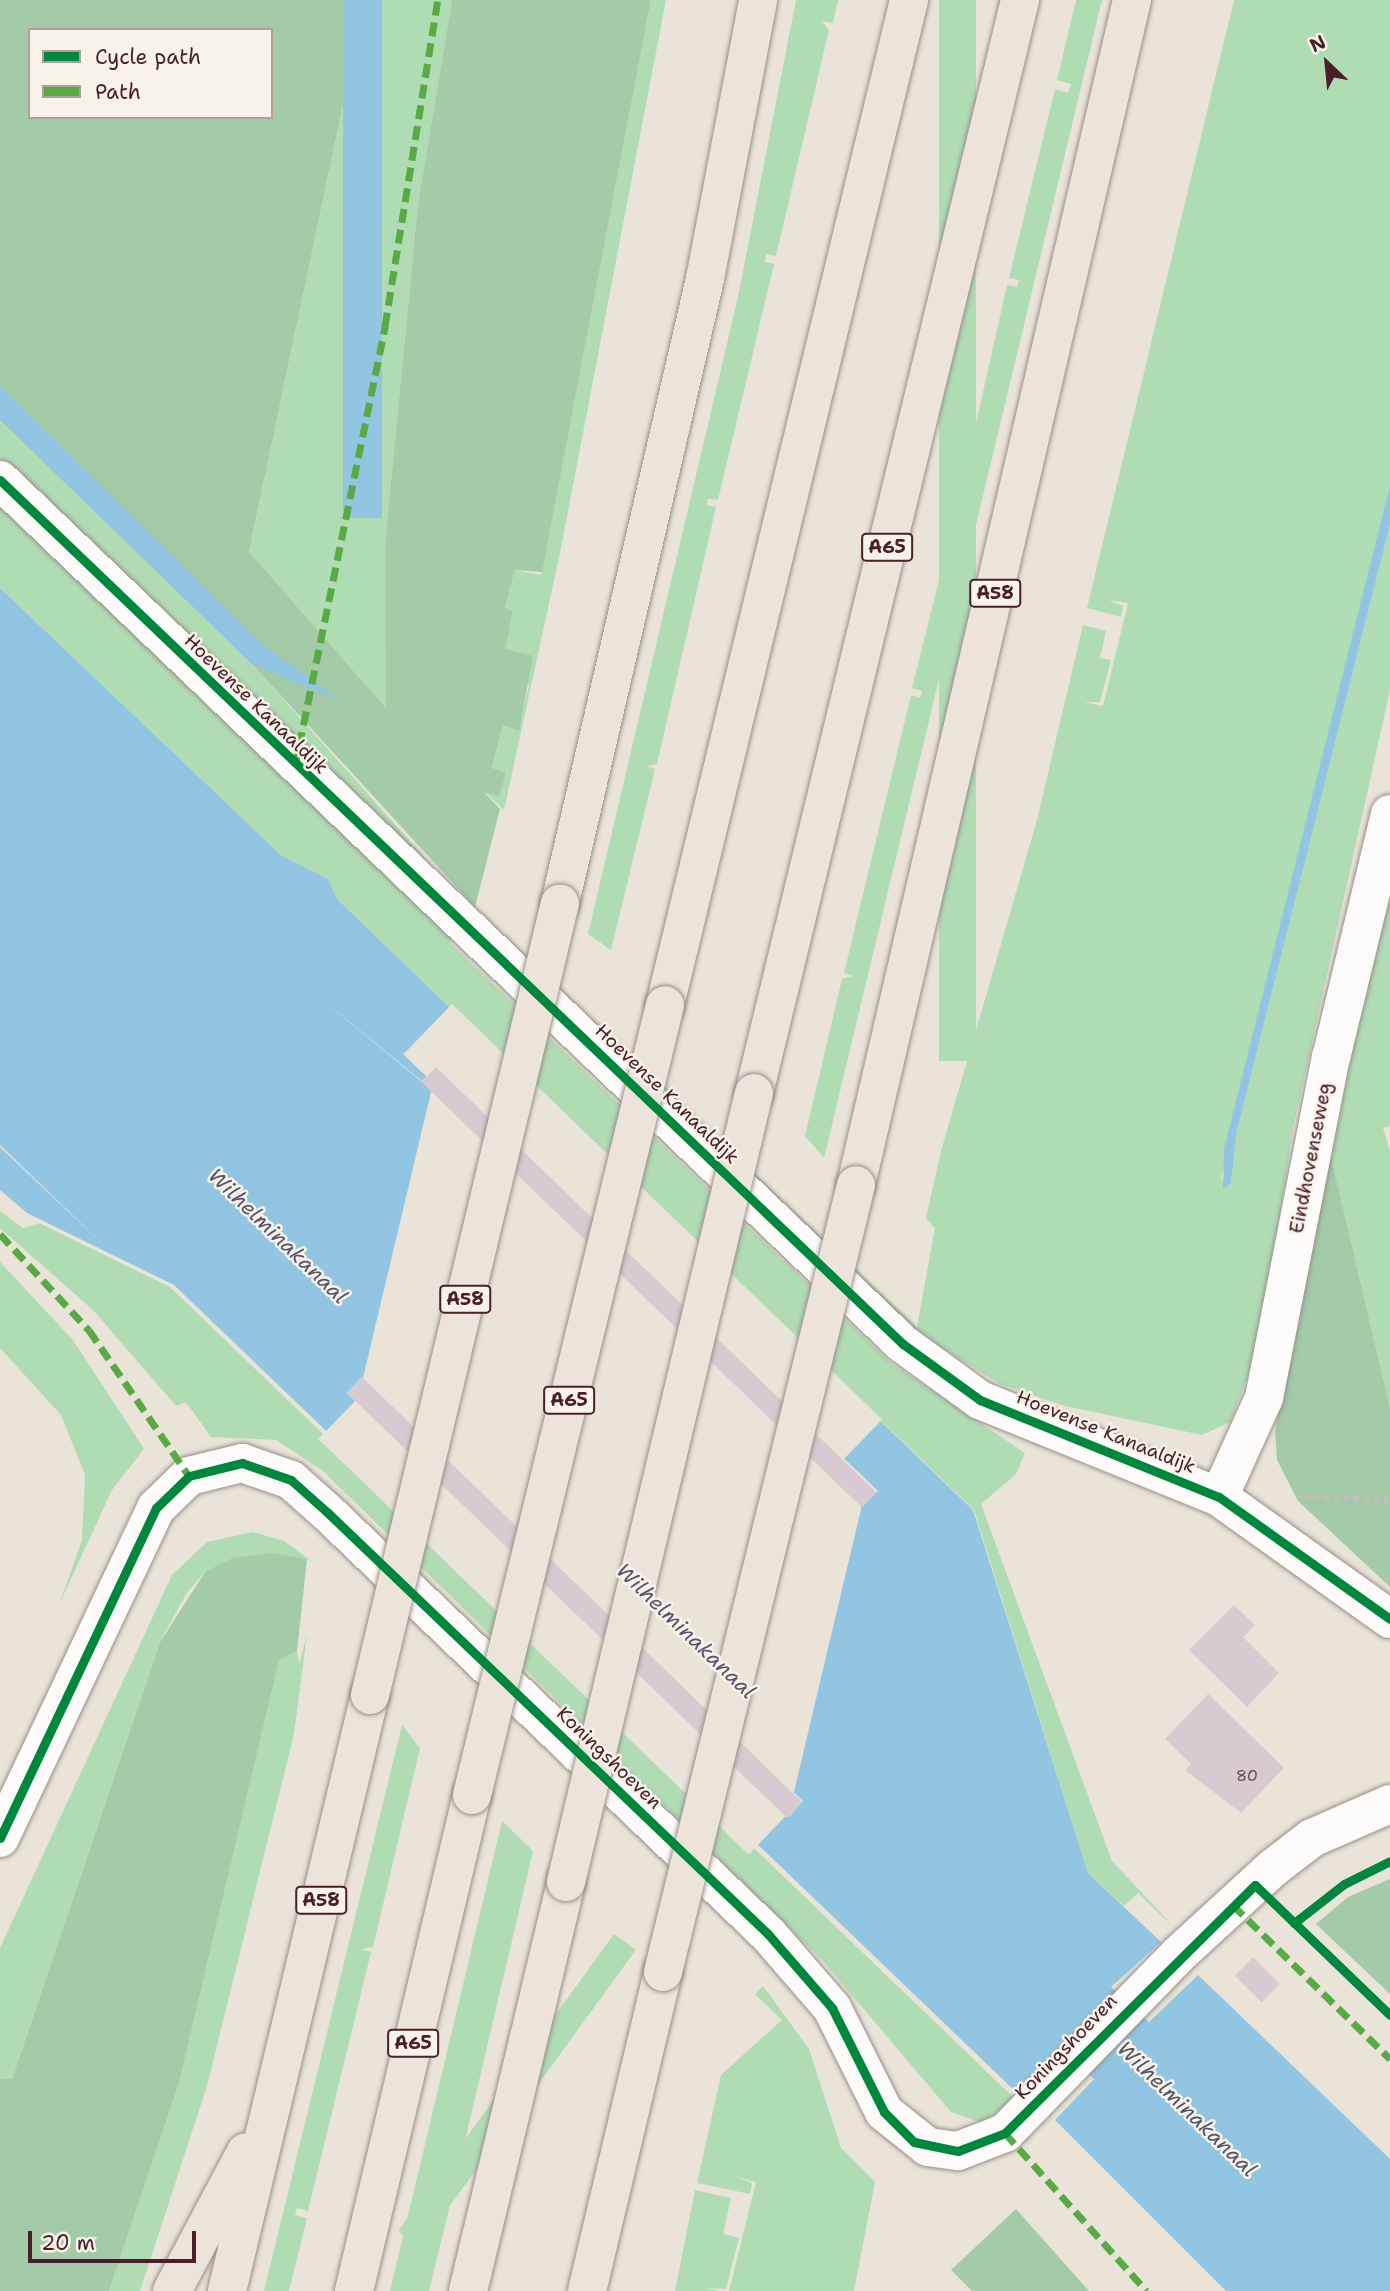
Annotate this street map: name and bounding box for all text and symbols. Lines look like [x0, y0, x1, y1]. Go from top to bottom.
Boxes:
legend [28, 28, 273, 119]
north arrow [1292, 28, 1362, 98]
text: N [1305, 29, 1330, 58]
text: Cycle path [95, 43, 201, 71]
text: Path [95, 78, 141, 106]
road number: A65 [861, 532, 913, 562]
road number: A58 [969, 578, 1021, 608]
street label: Hoevense Kanaaldijk [179, 629, 333, 779]
street label: Hoevense Kanaaldijk [590, 1019, 744, 1169]
street label: Eindhovenseweg [1285, 1081, 1337, 1235]
water label: Wilhelminakanaal [203, 1163, 353, 1309]
road number: A58 [439, 1284, 491, 1314]
road number: A65 [543, 1386, 595, 1414]
street label: Hoevense Kanaaldijk [1013, 1386, 1199, 1478]
water label: Wilhelminakanaal [611, 1558, 761, 1704]
street label: Koningshoeven [552, 1702, 666, 1814]
house number: 80 [1236, 1766, 1258, 1786]
road number: A58 [295, 1886, 347, 1914]
street label: Koningshoeven [1010, 1990, 1122, 2104]
road number: A65 [387, 2028, 439, 2057]
water label: Wilhelminakanaal [1112, 2036, 1262, 2182]
scale bar [32, 2218, 200, 2262]
text: 20 m [41, 2229, 95, 2257]

